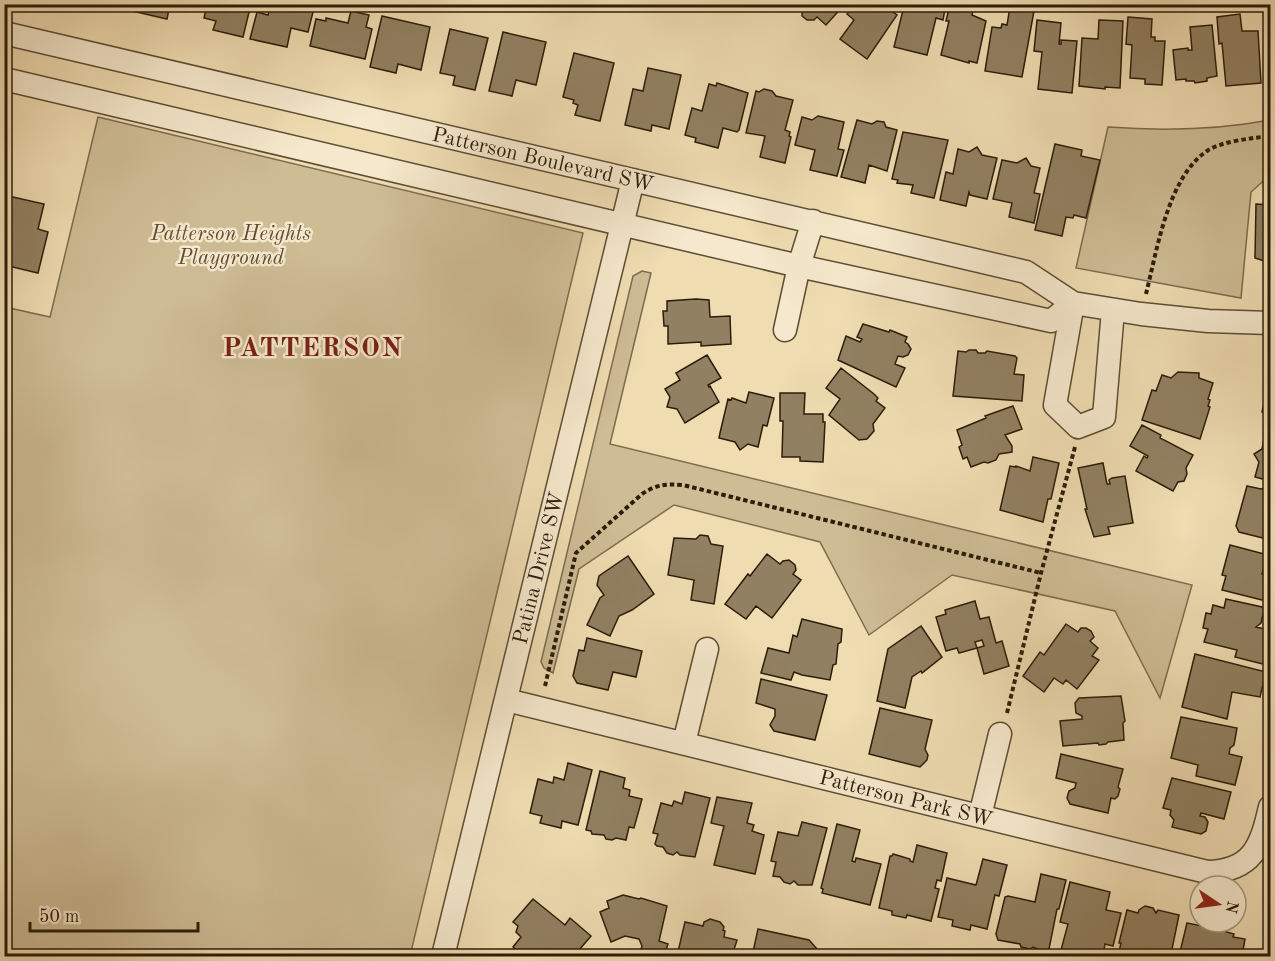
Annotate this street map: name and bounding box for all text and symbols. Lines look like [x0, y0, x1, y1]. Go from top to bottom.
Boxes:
street label: Patterson Boulevard SW [430, 125, 655, 196]
park label: Patterson Heights Playground [150, 224, 311, 269]
district label: PATTERSON [222, 335, 404, 362]
street label: Patina Drive SW [510, 490, 569, 647]
street label: Patterson Park SW [817, 768, 995, 831]
north arrow [1188, 874, 1248, 934]
scale bar [30, 895, 198, 933]
text: N [1221, 899, 1240, 915]
text: 50 m [39, 908, 79, 926]

